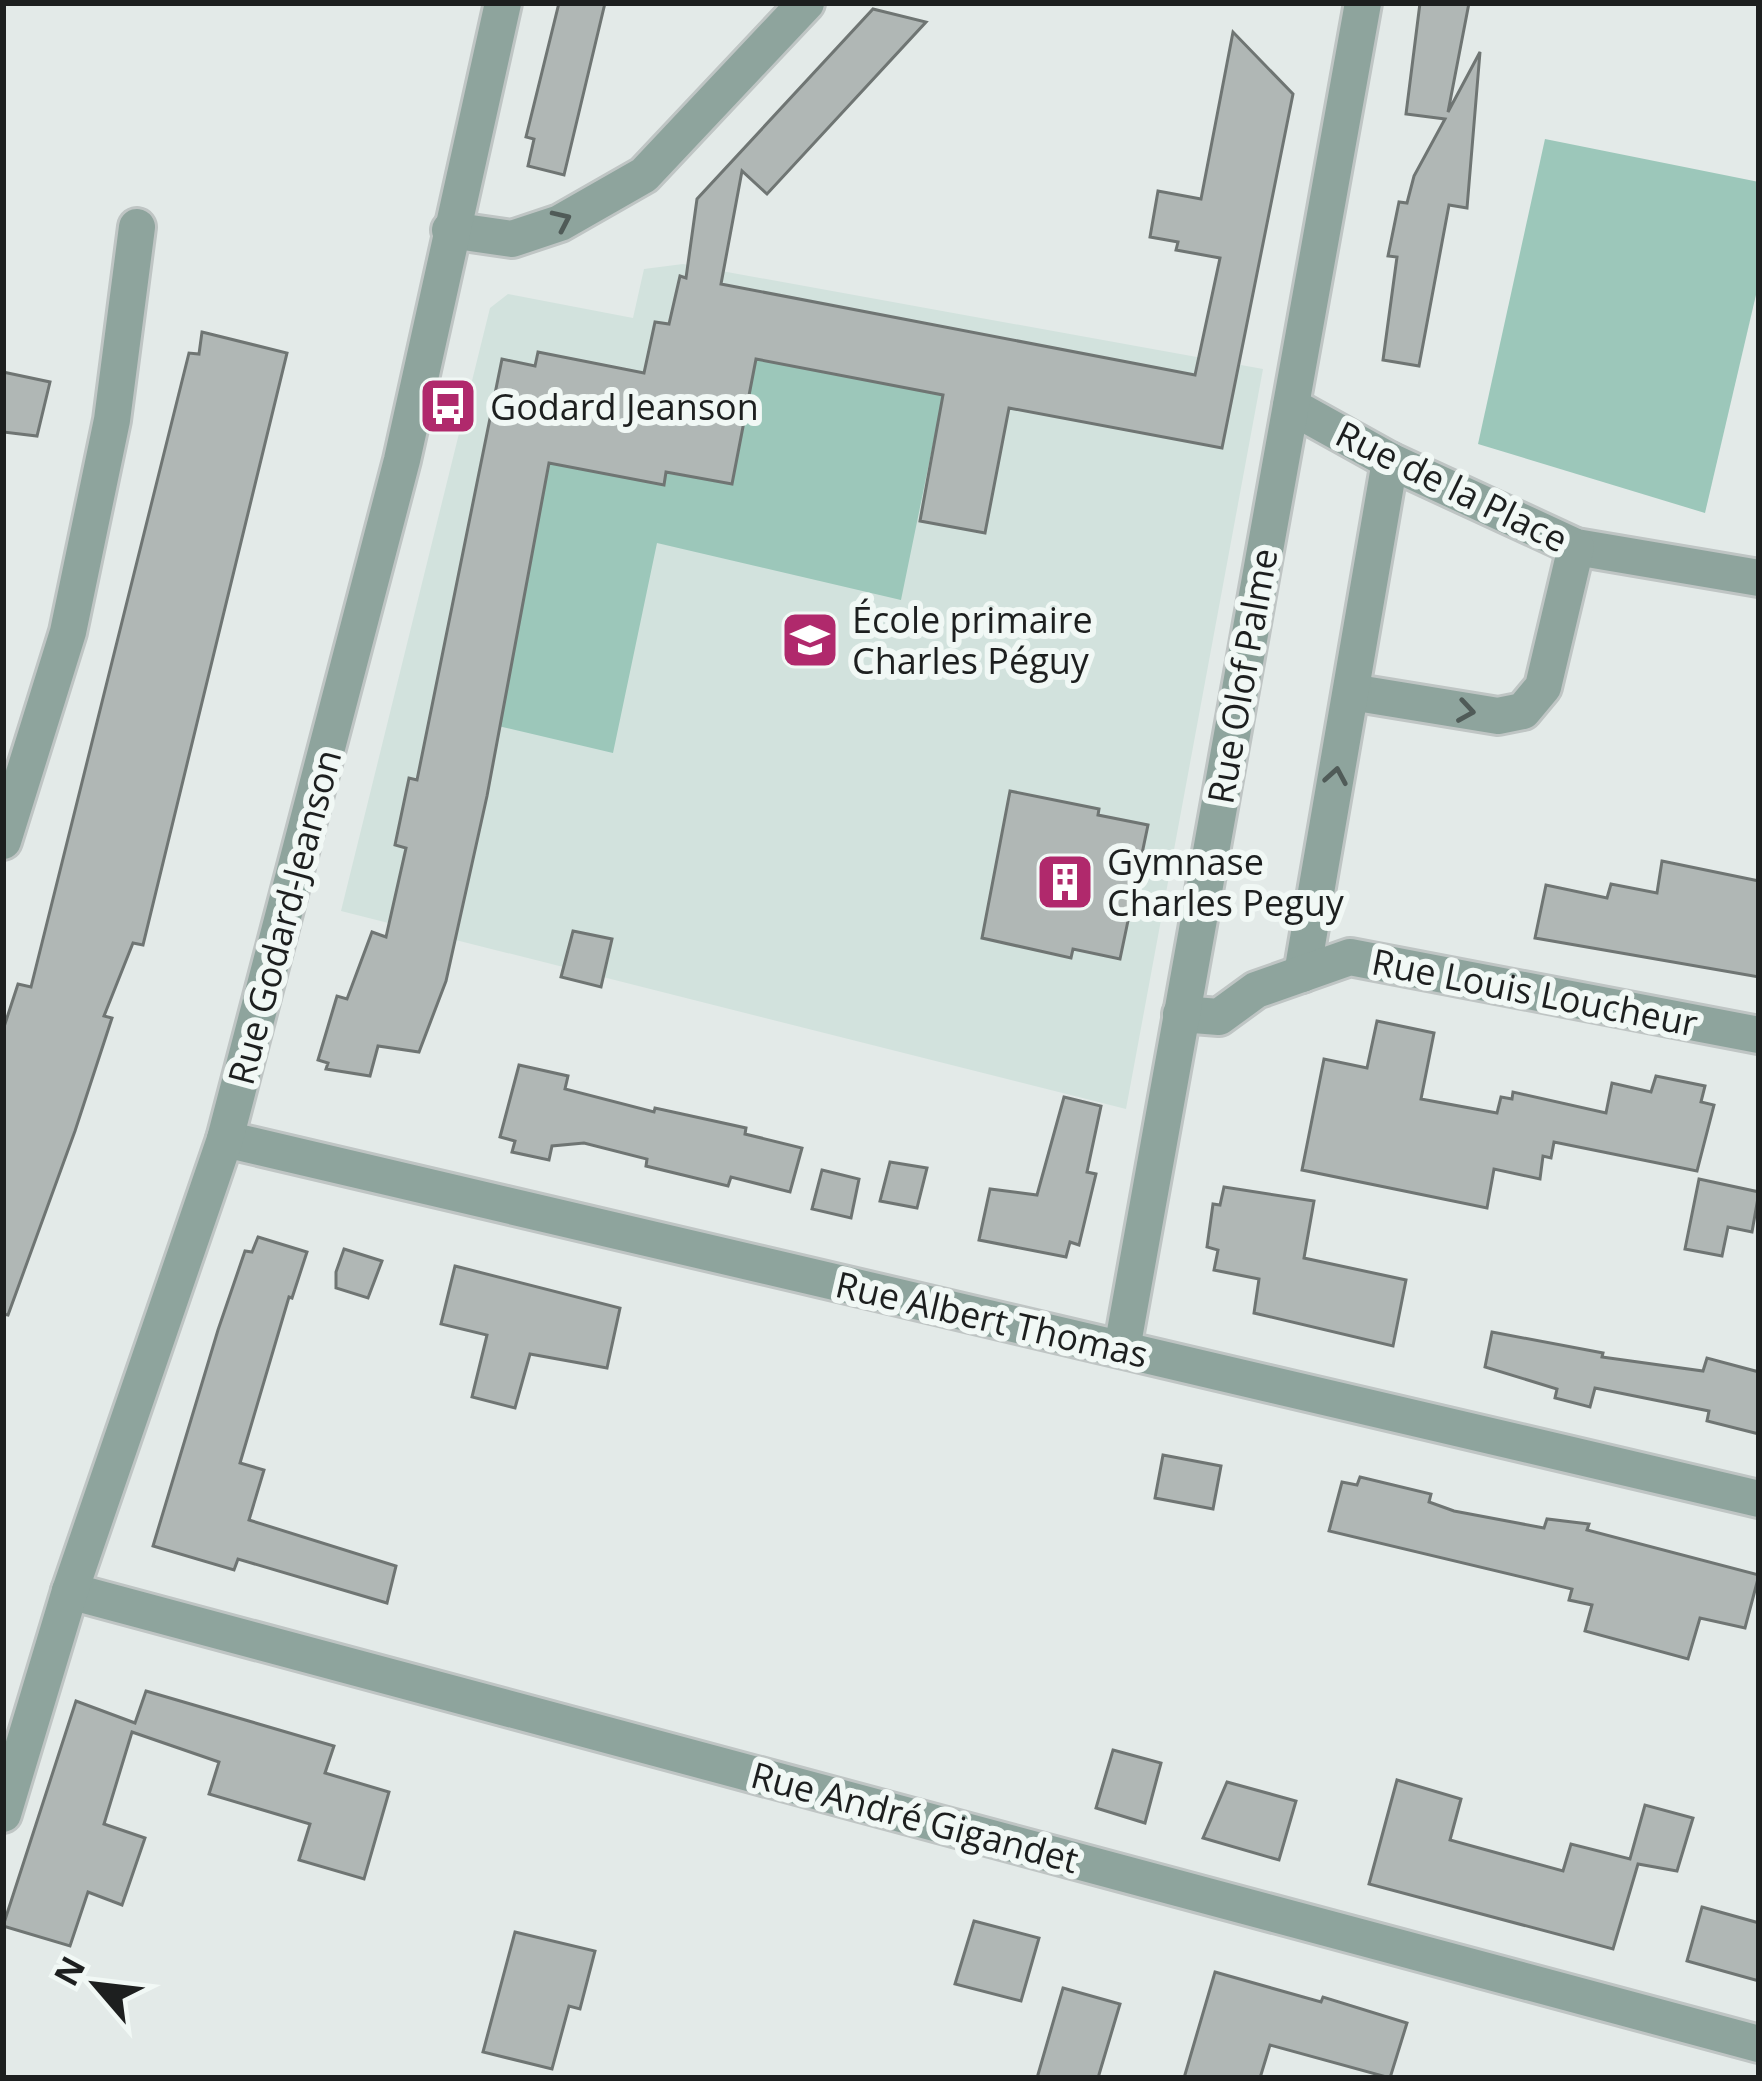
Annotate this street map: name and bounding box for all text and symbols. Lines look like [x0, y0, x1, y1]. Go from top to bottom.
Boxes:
one-way arrow [550, 210, 571, 234]
bus stop icon: Godard Jeanson [417, 375, 479, 437]
place label: Godard Jeanson [490, 382, 759, 431]
street label: Rue de la Place [1328, 409, 1576, 563]
street label: Rue Olof Palme [1195, 545, 1289, 807]
place label: École primaire Charles Péguy [852, 595, 1093, 685]
school or university icon: École primaire Charles Péguy [779, 609, 841, 671]
one-way arrow [1456, 697, 1476, 722]
street label: Rue Godard-Jeanson [216, 744, 352, 1090]
one-way arrow [1323, 766, 1348, 786]
place label: Gymnase Charles Peguy [1107, 837, 1345, 927]
building icon: Gymnase Charles Peguy [1034, 851, 1096, 913]
street label: Rue Louis Loucheur [1368, 936, 1702, 1048]
street label: Rue Albert Thomas [831, 1259, 1153, 1379]
street label: Rue André Gigandet [746, 1750, 1084, 1884]
north arrow [36, 1925, 156, 2045]
text: N [43, 1948, 95, 1993]

